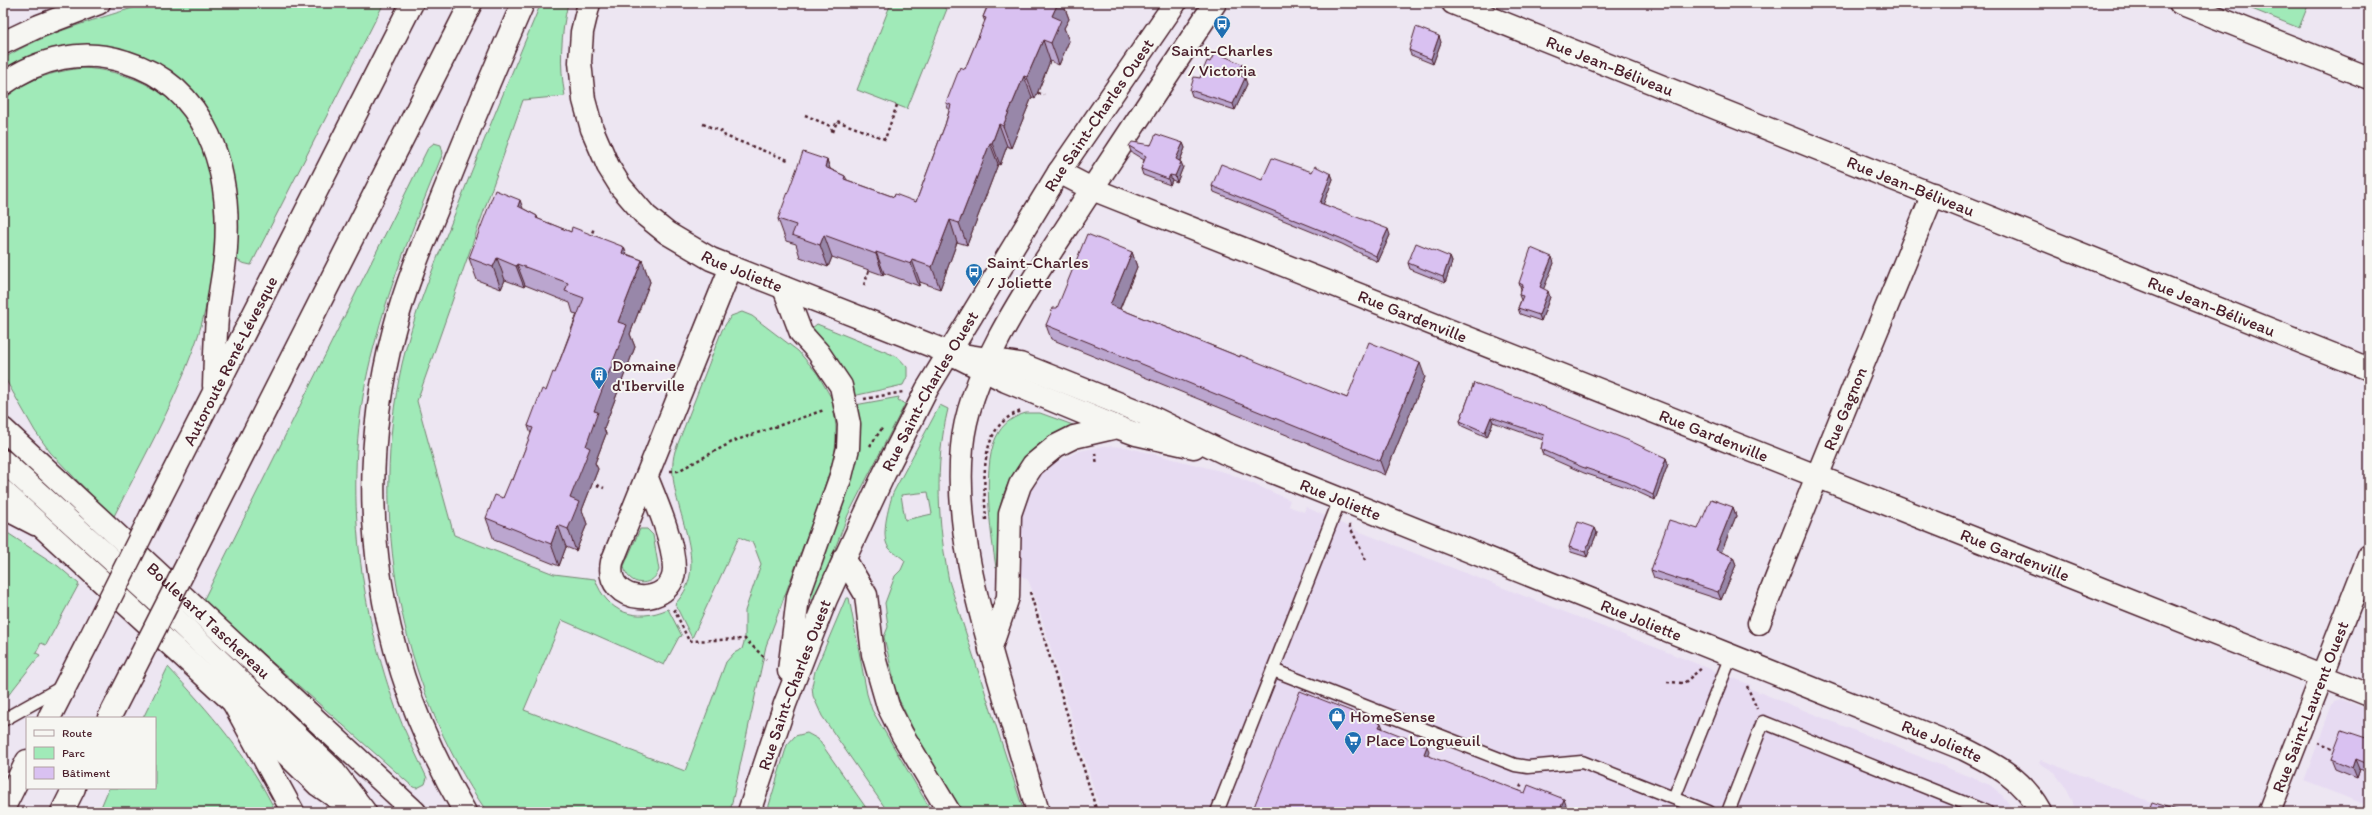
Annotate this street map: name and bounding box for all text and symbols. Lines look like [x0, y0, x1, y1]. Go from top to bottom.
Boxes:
bus stop icon: Saint-Charles / Victoria [1212, 14, 1232, 39]
street label: Rue Jean-Béliveau [1543, 31, 1677, 100]
street label: Rue Saint-Charles Ouest [1040, 34, 1158, 195]
place label: Saint-Charles / Victoria [1171, 40, 1273, 80]
street label: Rue Jean-Béliveau [1844, 151, 1977, 220]
street label: Rue Joliette [698, 246, 786, 296]
place label: Saint-Charles / Joliette [987, 252, 1089, 292]
bus stop icon: Saint-Charles / Joliette [964, 262, 984, 287]
street label: Rue Jean-Béliveau [2145, 272, 2278, 341]
street label: Autoroute René-Lévesque [179, 273, 281, 449]
street label: Rue Gardenville [1355, 285, 1470, 347]
street label: Rue Saint-Charles Ouest [877, 307, 982, 475]
place label: Domaine d'Iberville [612, 355, 685, 395]
street label: Rue Gagnon [1819, 364, 1871, 453]
building icon: Domaine d'Iberville [589, 365, 609, 390]
street label: Rue Gardenville [1656, 405, 1771, 466]
street label: Rue Joliette [1297, 474, 1384, 525]
street label: Rue Gardenville [1958, 524, 2073, 585]
street label: Boulevard Taschereau [143, 558, 275, 683]
street label: Rue Joliette [1598, 595, 1685, 645]
street label: Rue Saint-Charles Ouest [754, 596, 835, 773]
street label: Rue Saint-Laurent Ouest [2268, 618, 2353, 795]
shop icon: HomeSense [1327, 706, 1347, 731]
place label: HomeSense [1350, 706, 1435, 726]
street label: Rue Joliette [1899, 715, 1986, 767]
legend [26, 717, 156, 789]
text: Route [62, 726, 92, 740]
supermarket icon: Place Longueuil [1343, 730, 1363, 755]
place label: Place Longueuil [1366, 730, 1481, 750]
text: Parc [62, 746, 85, 760]
text: Bâtiment [62, 766, 111, 780]

